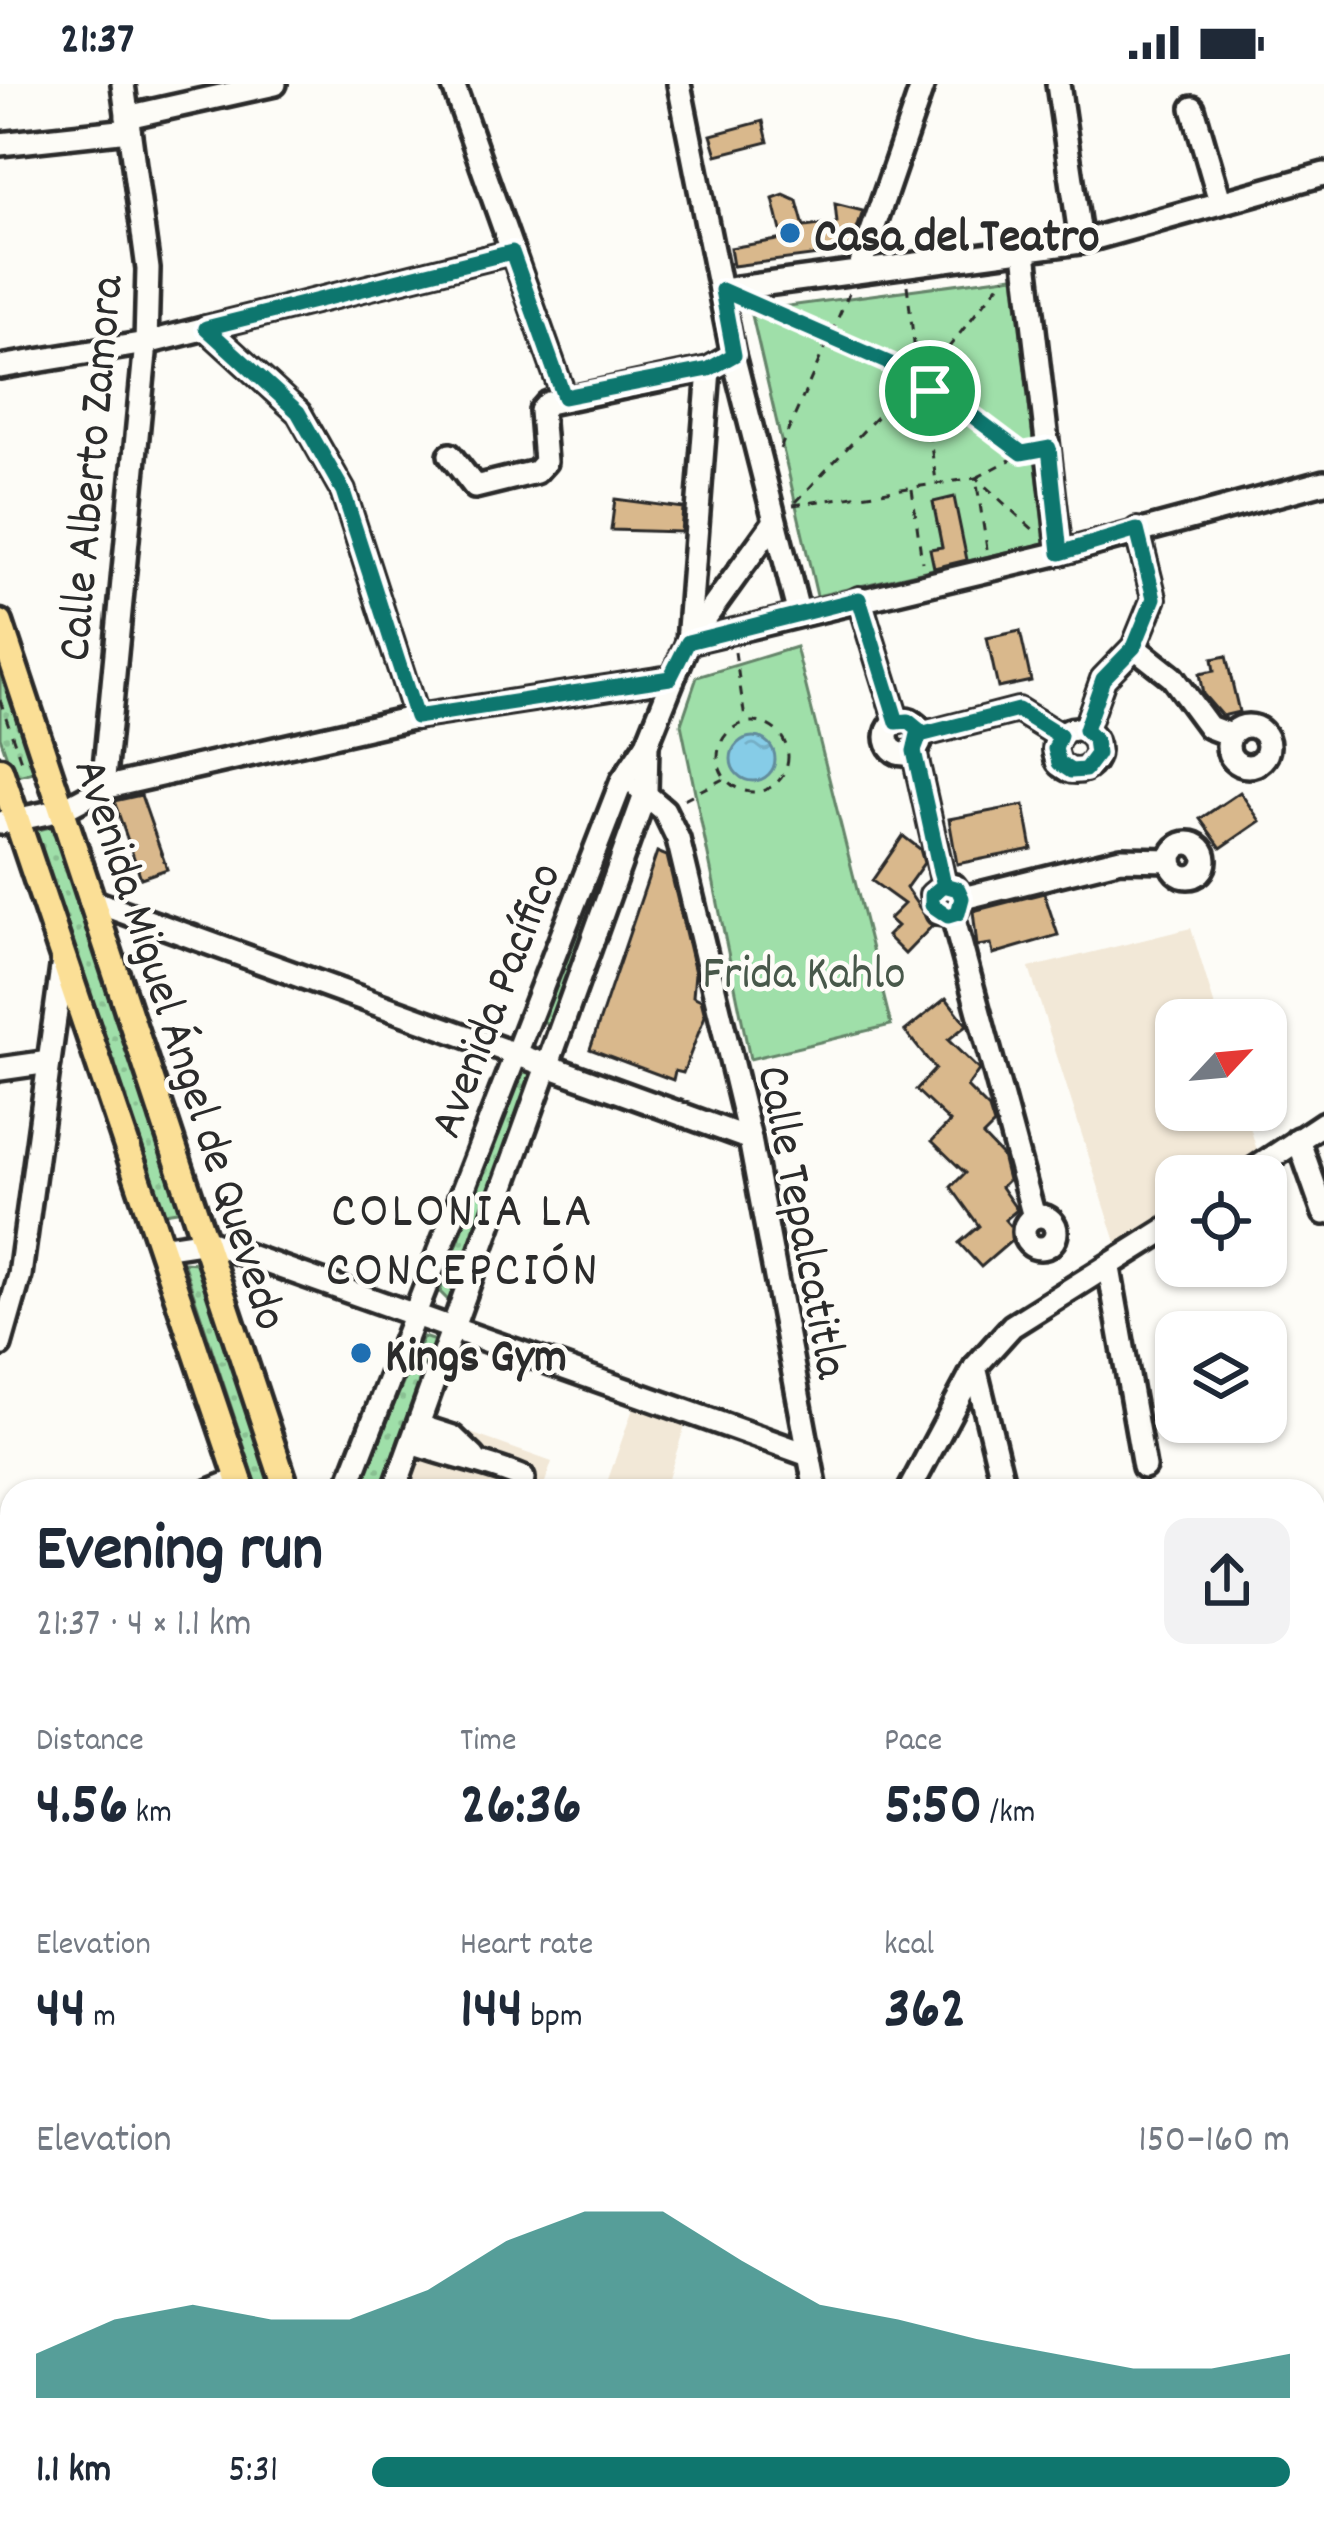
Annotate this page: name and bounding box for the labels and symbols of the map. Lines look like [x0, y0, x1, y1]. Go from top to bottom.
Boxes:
place label: Casa del Teatro [814, 206, 1100, 275]
marker: Casa del Teatro [777, 220, 803, 246]
street label: Calle Alberto Zamora [43, 271, 146, 664]
pin [879, 340, 981, 442]
street label: Avenida Miguel Ángel de Quevedo [52, 751, 302, 1340]
street label: Avenida Pacífico [415, 854, 583, 1149]
park label: Frida Kahlo [702, 943, 906, 1012]
north arrow [1155, 999, 1287, 1131]
street label: Calle Tepalcatitla [734, 1060, 863, 1386]
district label: COLONIA LA CONCEPCIÓN [325, 1179, 601, 1310]
place label: Kings Gym [385, 1326, 567, 1395]
marker: Kings Gym [348, 1340, 374, 1366]

